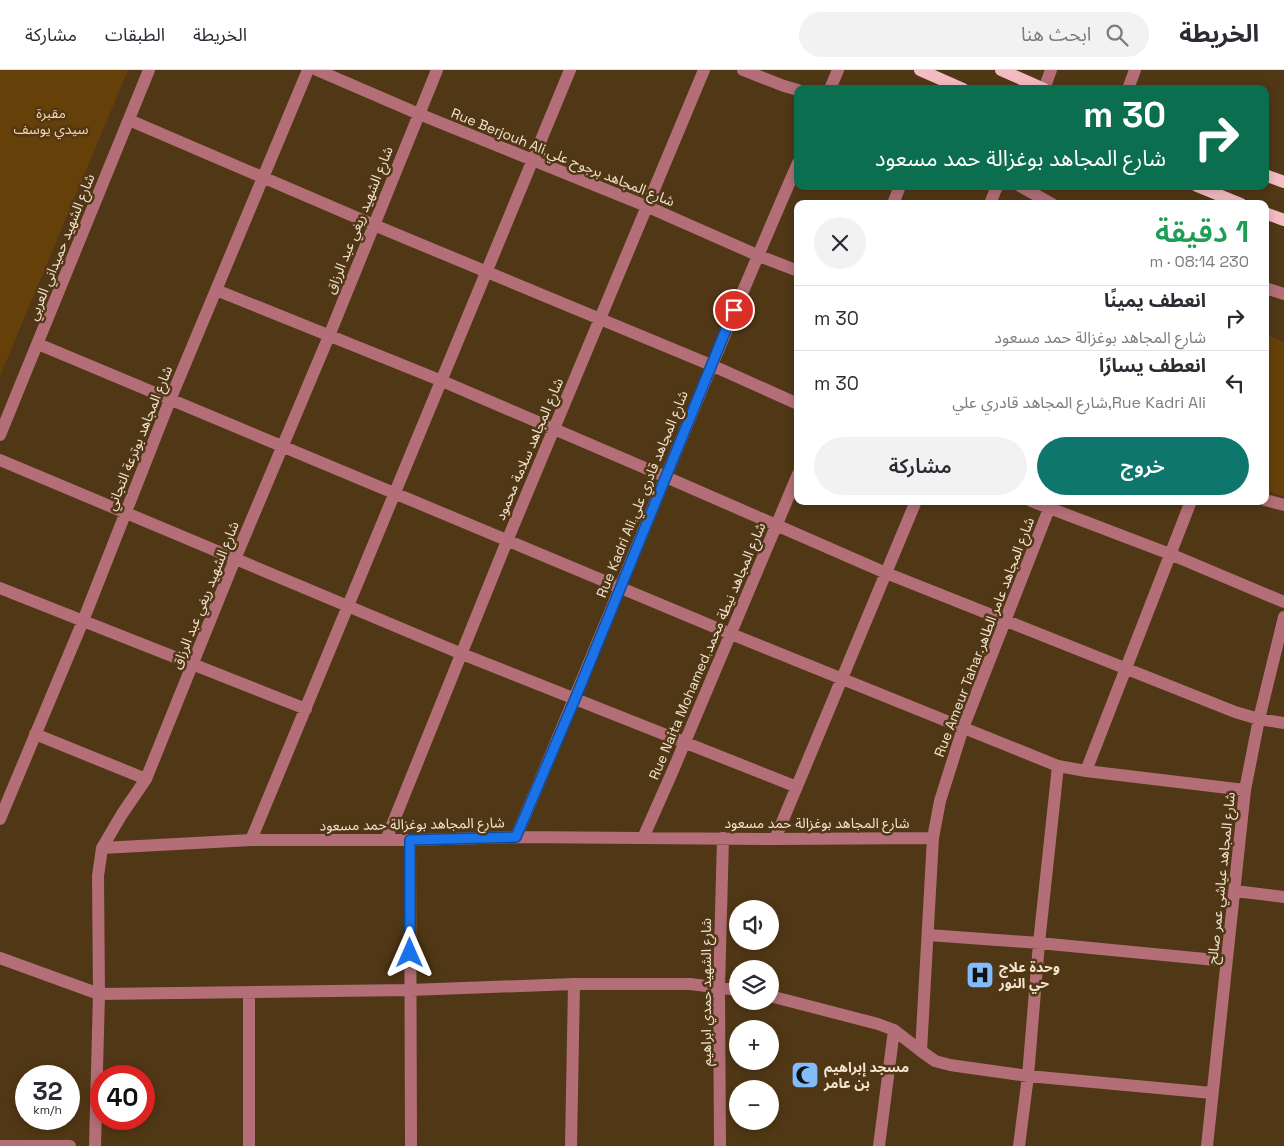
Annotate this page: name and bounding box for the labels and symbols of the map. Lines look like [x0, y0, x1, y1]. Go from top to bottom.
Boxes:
park label: مقبرة سيدي يوسف [13, 104, 89, 140]
street label: Rue Berjouh Ali,شارع المجاهد برجوح علي [448, 104, 678, 212]
street label: شارع الشهيد ريغي عبد الرزاق [321, 144, 399, 297]
street label: شارع الشهيد حميداني العربي [23, 171, 101, 324]
pin [713, 289, 755, 331]
street label: شارع المجاهد بوترعة التجاني [102, 363, 178, 514]
street label: شارع المجاهد سلامة محمود [491, 375, 569, 524]
street label: Rue Kadri Ali,شارع المجاهد قادري علي [592, 388, 694, 601]
street label: Rue Ameur Tahar,شارع المجاهد عامر الطاهر [930, 515, 1040, 760]
street label: شارع الشهيد ريغي عبد الرزاق [167, 519, 245, 672]
street label: Rue Naita Mohamed,شارع المجاهد نيطة محمد [644, 520, 771, 783]
street label: شارع المجاهد عياشي عمر صالح [1203, 791, 1241, 965]
street label: شارع المجاهد بوغزالة حمد مسعود [319, 813, 505, 837]
street label: شارع المجاهد بوغزالة حمد مسعود [724, 814, 910, 834]
street label: شارع الشهيد حمدي ابراهيم [697, 918, 717, 1066]
position arrow [383, 926, 435, 978]
place label: وحدة علاج حي النور [998, 958, 1060, 994]
hospital icon: وحدة علاج حي النور [965, 960, 995, 990]
place label: مسجد إبراهيم بن عامر [823, 1058, 909, 1092]
mosque icon: مسجد إبراهيم بن عامر [790, 1060, 820, 1090]
speed limit sign: 40 [90, 1065, 155, 1130]

